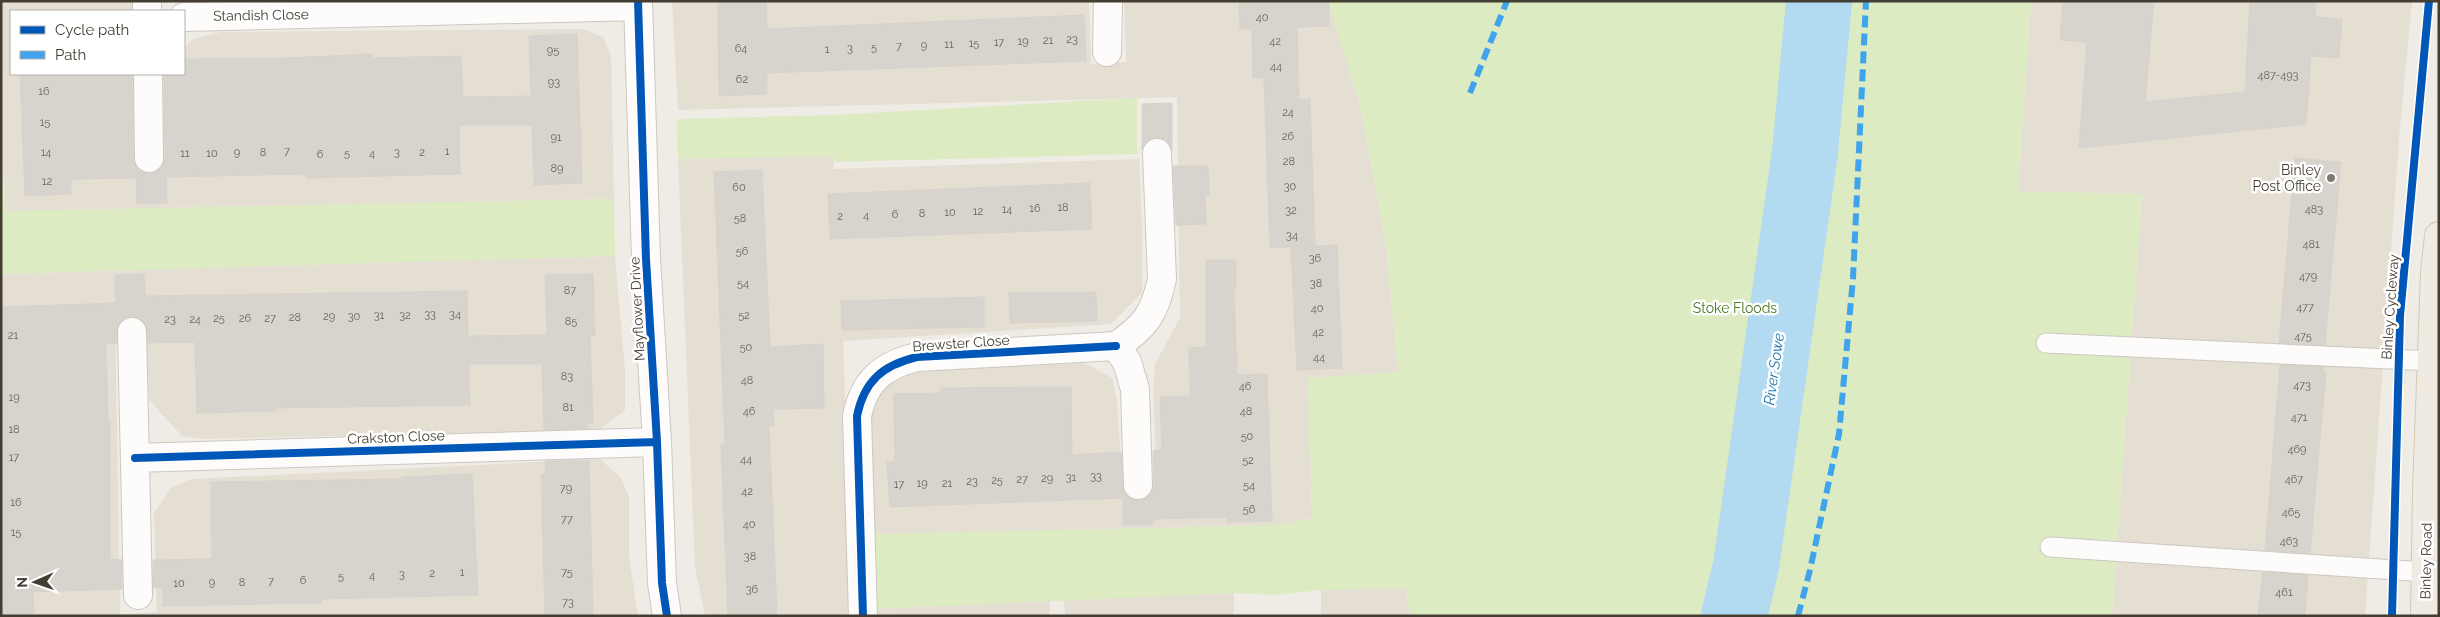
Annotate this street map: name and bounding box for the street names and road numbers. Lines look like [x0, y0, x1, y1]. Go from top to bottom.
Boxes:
street label: Standish Close [213, 6, 309, 24]
street label: Binley Cycleway [2378, 253, 2402, 360]
street label: Mayflower Drive [626, 256, 648, 362]
street label: Brewster Close [912, 332, 1010, 354]
street label: Crakston Close [347, 427, 445, 447]
street label: Binley Road [2417, 523, 2435, 599]

